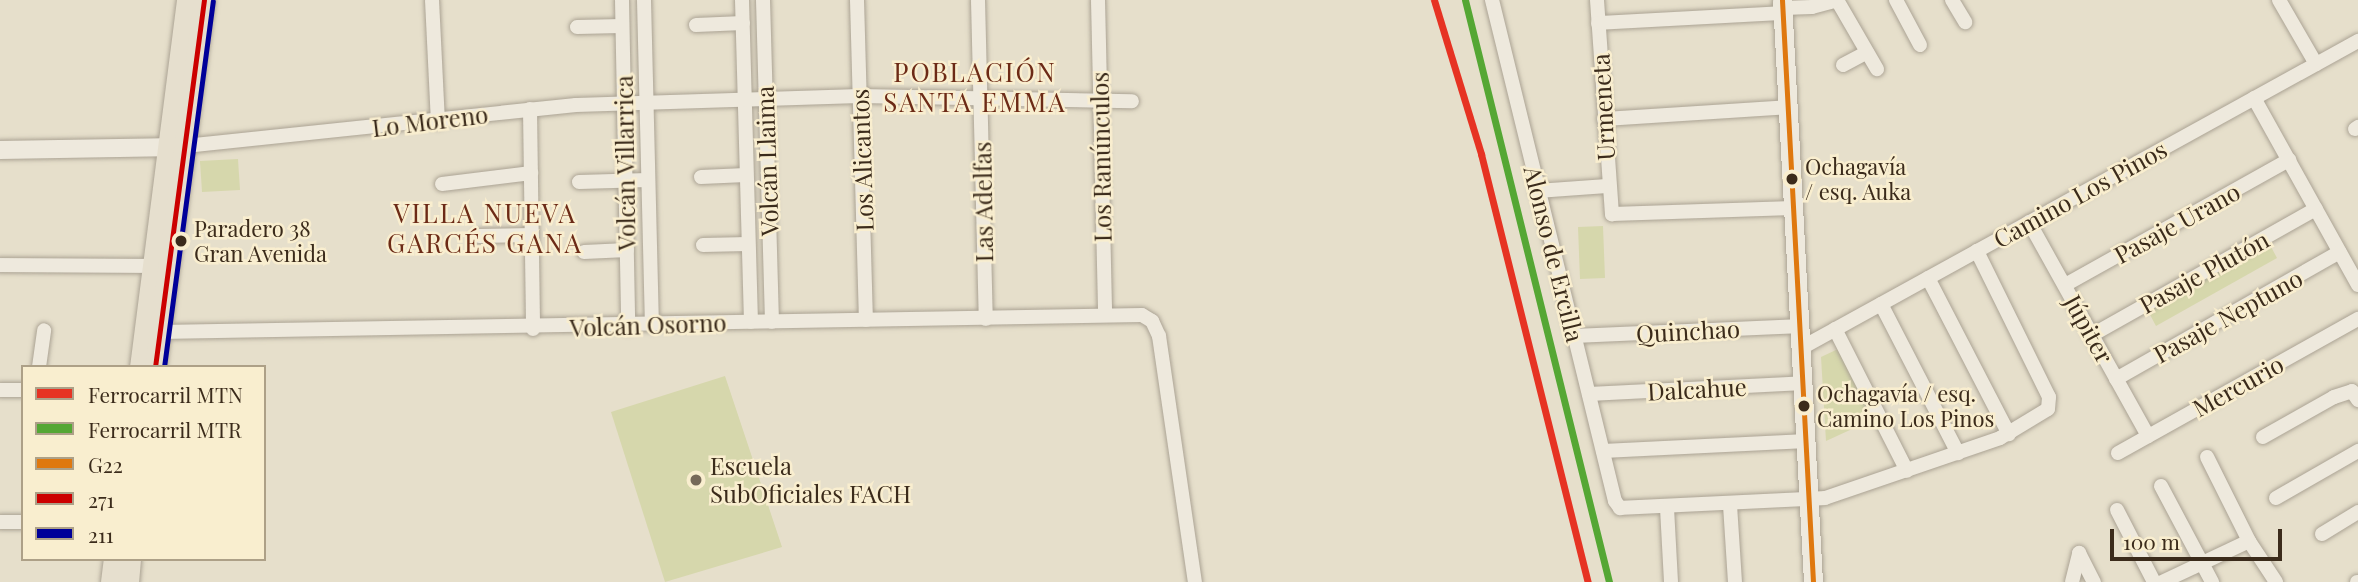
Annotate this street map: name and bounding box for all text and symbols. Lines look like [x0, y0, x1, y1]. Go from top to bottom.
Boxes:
street label: Urmeneta [1586, 53, 1620, 161]
district label: POBLACIÓN SANTA EMMA [885, 56, 1065, 118]
street label: Los Ranúnculos [1085, 72, 1117, 242]
street label: Volcán Villarrica [609, 75, 641, 251]
street label: Volcán Llaima [750, 85, 784, 237]
street label: Los Alicantos [845, 88, 879, 232]
street label: Lo Moreno [370, 100, 490, 142]
street label: Camino Los Pinos [1988, 134, 2172, 254]
street label: Las Adelfas [968, 141, 998, 263]
place label: Ochagavía / esq. Auka [1805, 153, 1912, 204]
street label: Alonso de Ercilla [1518, 163, 1590, 345]
marker: Ochagavía / esq. Auka [1785, 172, 1799, 186]
street label: Pasaje Urano [2109, 177, 2245, 269]
district label: VILLA NUEVA GARCÉS GANA [388, 197, 582, 258]
place label: Paradero 38 Gran Avenida [194, 215, 328, 266]
street label: Pasaje Plutón [2134, 225, 2274, 319]
marker: Paradero 38 Gran Avenida [174, 234, 188, 248]
street label: Pasaje Neptuno [2149, 263, 2307, 369]
street label: Júpiter [2059, 290, 2119, 368]
street label: Volcán Osorno [569, 308, 727, 342]
street label: Quinchao [1635, 314, 1741, 348]
street label: Mercurio [2188, 349, 2288, 423]
legend [21, 365, 266, 561]
street label: Dalcahue [1647, 372, 1747, 406]
text: Ferrocarril MTN [88, 380, 243, 408]
place label: Ochagavía / esq. Camino Los Pinos [1817, 380, 1994, 432]
marker: Ochagavía / esq. Camino Los Pinos [1797, 399, 1811, 413]
text: Ferrocarril MTR [88, 415, 242, 443]
text: G22 [88, 450, 123, 478]
place label: Escuela SubOficiales FACH [710, 452, 911, 508]
marker: Escuela SubOficiales FACH [688, 472, 704, 488]
text: 271 [88, 485, 114, 513]
scale bar [2113, 516, 2284, 560]
text: 211 [88, 520, 114, 548]
text: 100 m [2123, 527, 2180, 555]

